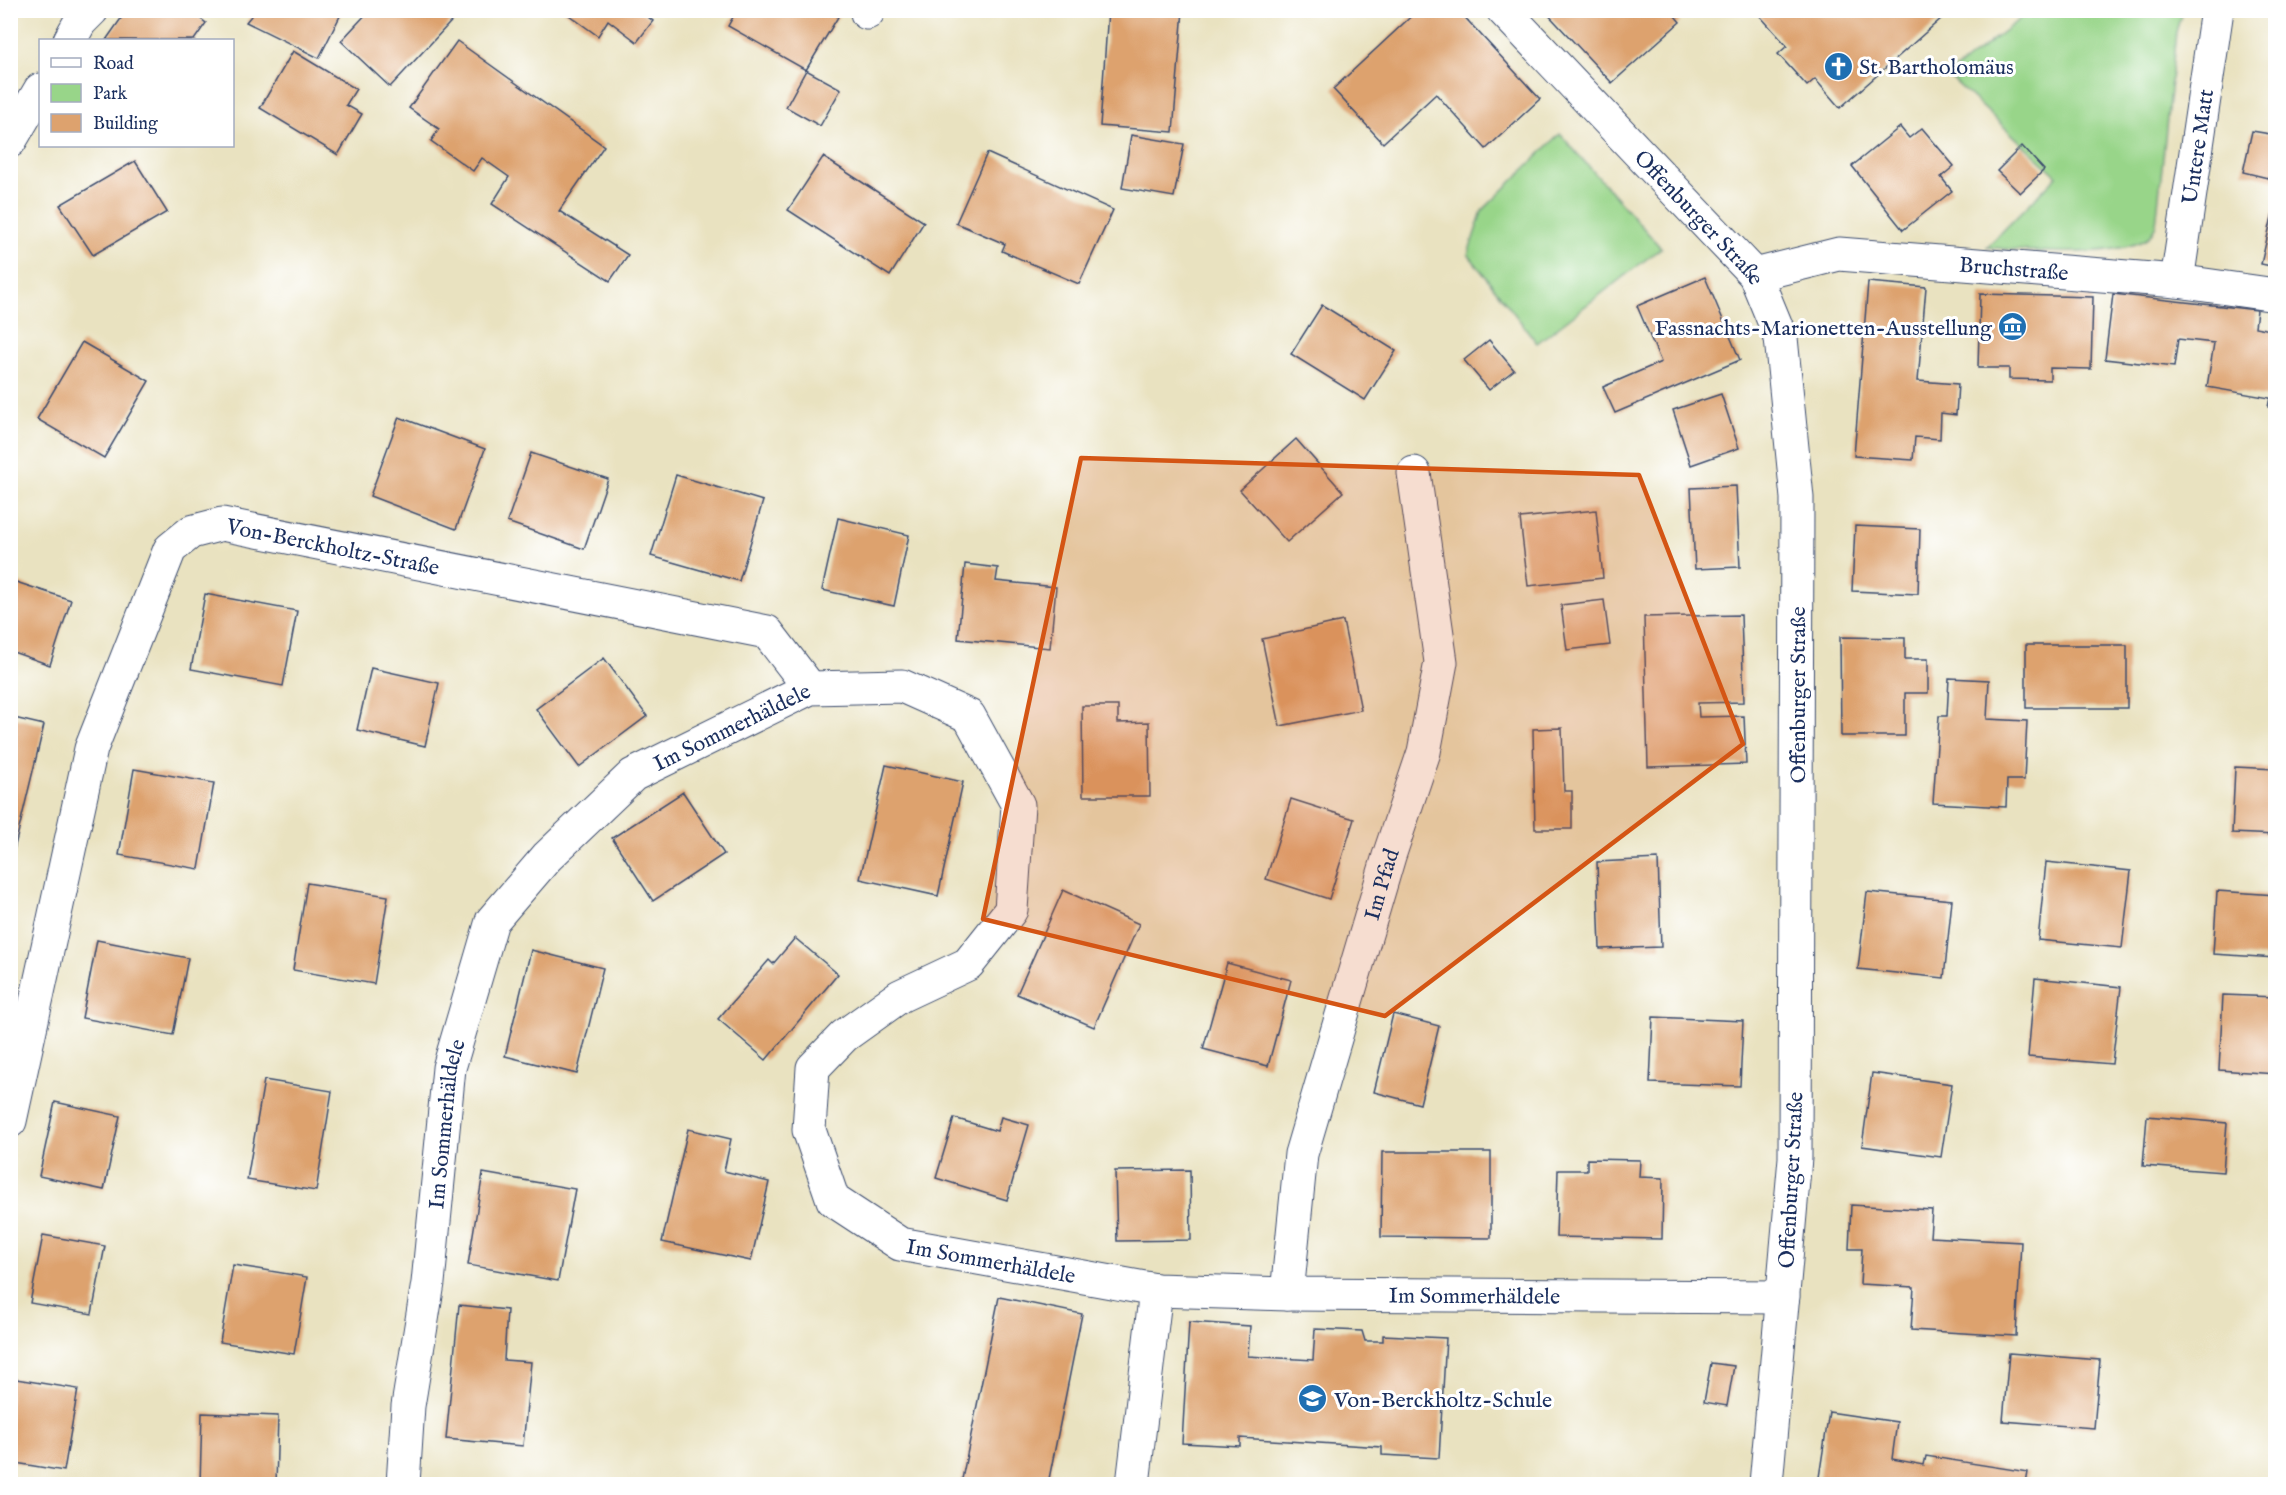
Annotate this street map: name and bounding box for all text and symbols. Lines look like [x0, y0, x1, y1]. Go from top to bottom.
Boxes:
legend [39, 39, 234, 147]
church icon: St. Bartholomäus [1822, 50, 1854, 82]
text: Road [93, 53, 134, 76]
place label: St. Bartholomäus [1859, 54, 2014, 82]
text: Park [93, 83, 128, 106]
street label: Untere Matt [2177, 87, 2221, 206]
text: Building [93, 113, 158, 136]
street label: Offenburger Straße [1627, 145, 1769, 289]
street label: Bruchstraße [1958, 252, 2069, 288]
museum icon: Fassnachts-Marionetten-Ausstellung [1997, 311, 2029, 343]
place label: Fassnachts-Marionetten-Ausstellung [1654, 315, 1993, 343]
street label: Von-Berckholtz-Straße [223, 513, 441, 583]
street label: Offenburger Straße [1785, 607, 1813, 783]
street label: Im Sommerhäldele [649, 678, 816, 779]
street label: Im Pfad [1359, 845, 1407, 924]
street label: Im Sommerhäldele [423, 1036, 473, 1210]
street label: Offenburger Straße [1773, 1091, 1811, 1269]
street label: Im Sommerhäldele [904, 1233, 1078, 1291]
street label: Im Sommerhäldele [1388, 1283, 1560, 1312]
school or university icon: Von-Berckholtz-Schule [1297, 1383, 1329, 1415]
place label: Von-Berckholtz-Schule [1333, 1387, 1552, 1415]

